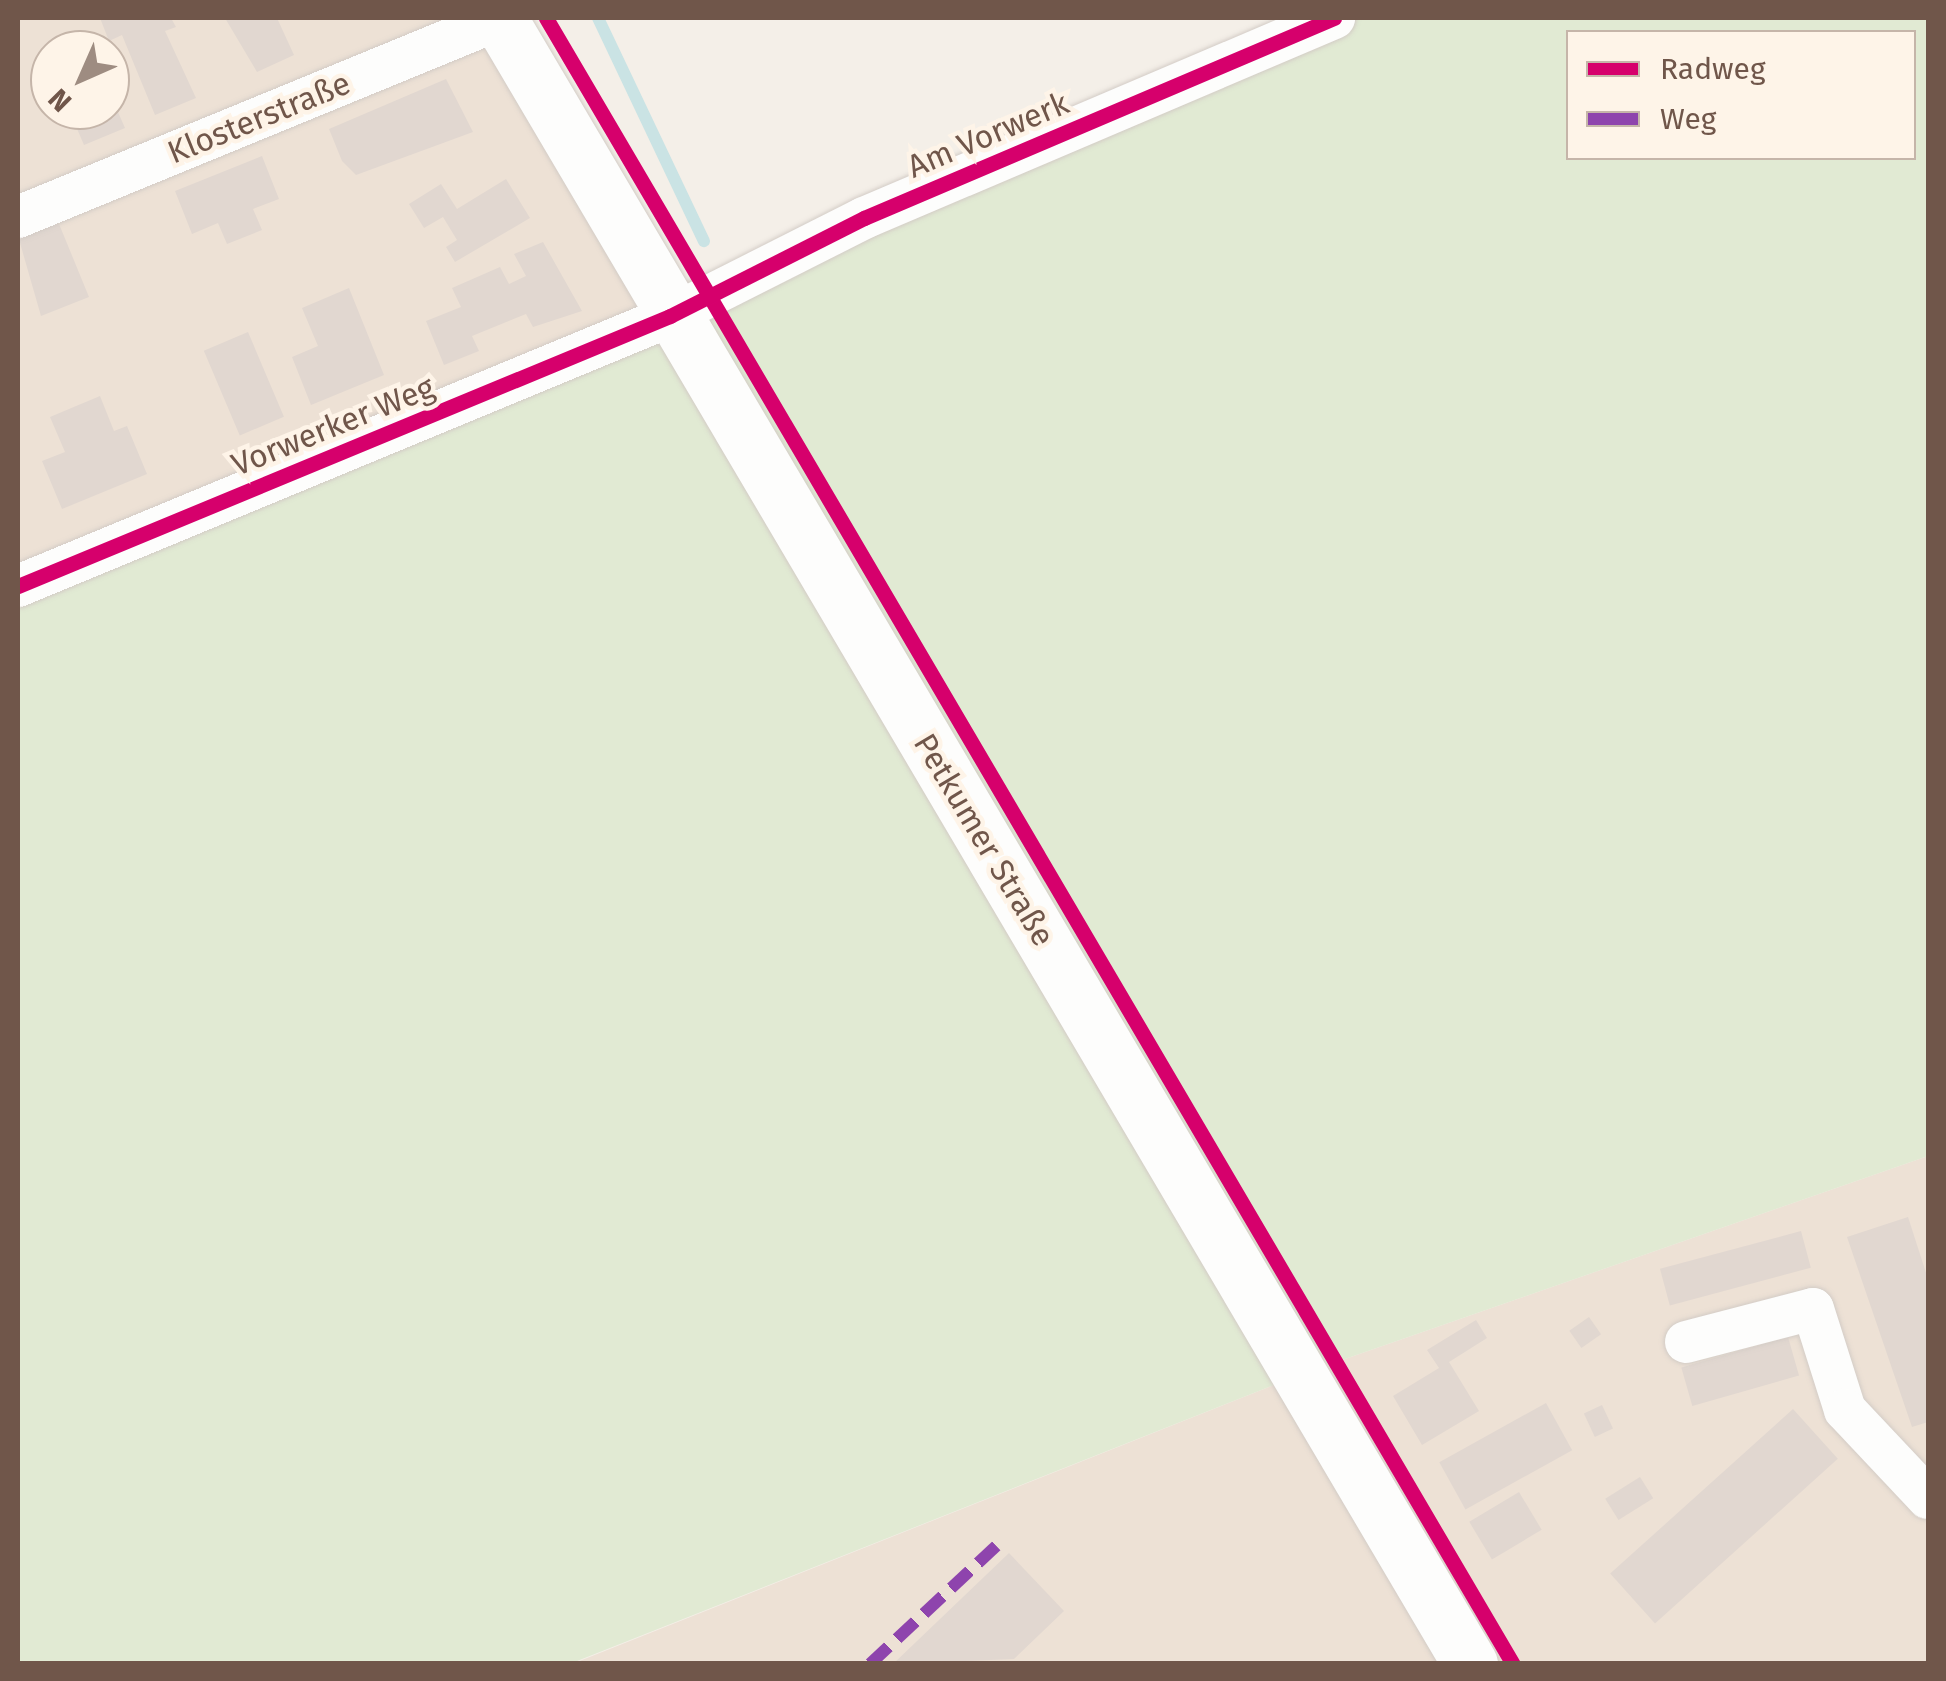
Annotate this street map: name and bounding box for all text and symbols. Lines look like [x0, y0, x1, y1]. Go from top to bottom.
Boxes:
north arrow [30, 30, 130, 130]
legend [1566, 30, 1916, 160]
text: Radweg [1660, 51, 1766, 87]
street label: Klosterstraße [162, 64, 356, 172]
text: N [42, 82, 78, 118]
street label: Am Vorwerk [902, 84, 1074, 186]
text: Weg [1660, 101, 1716, 137]
street label: Vorwerker Weg [226, 368, 440, 484]
street label: Petkumer Straße [905, 727, 1063, 953]

